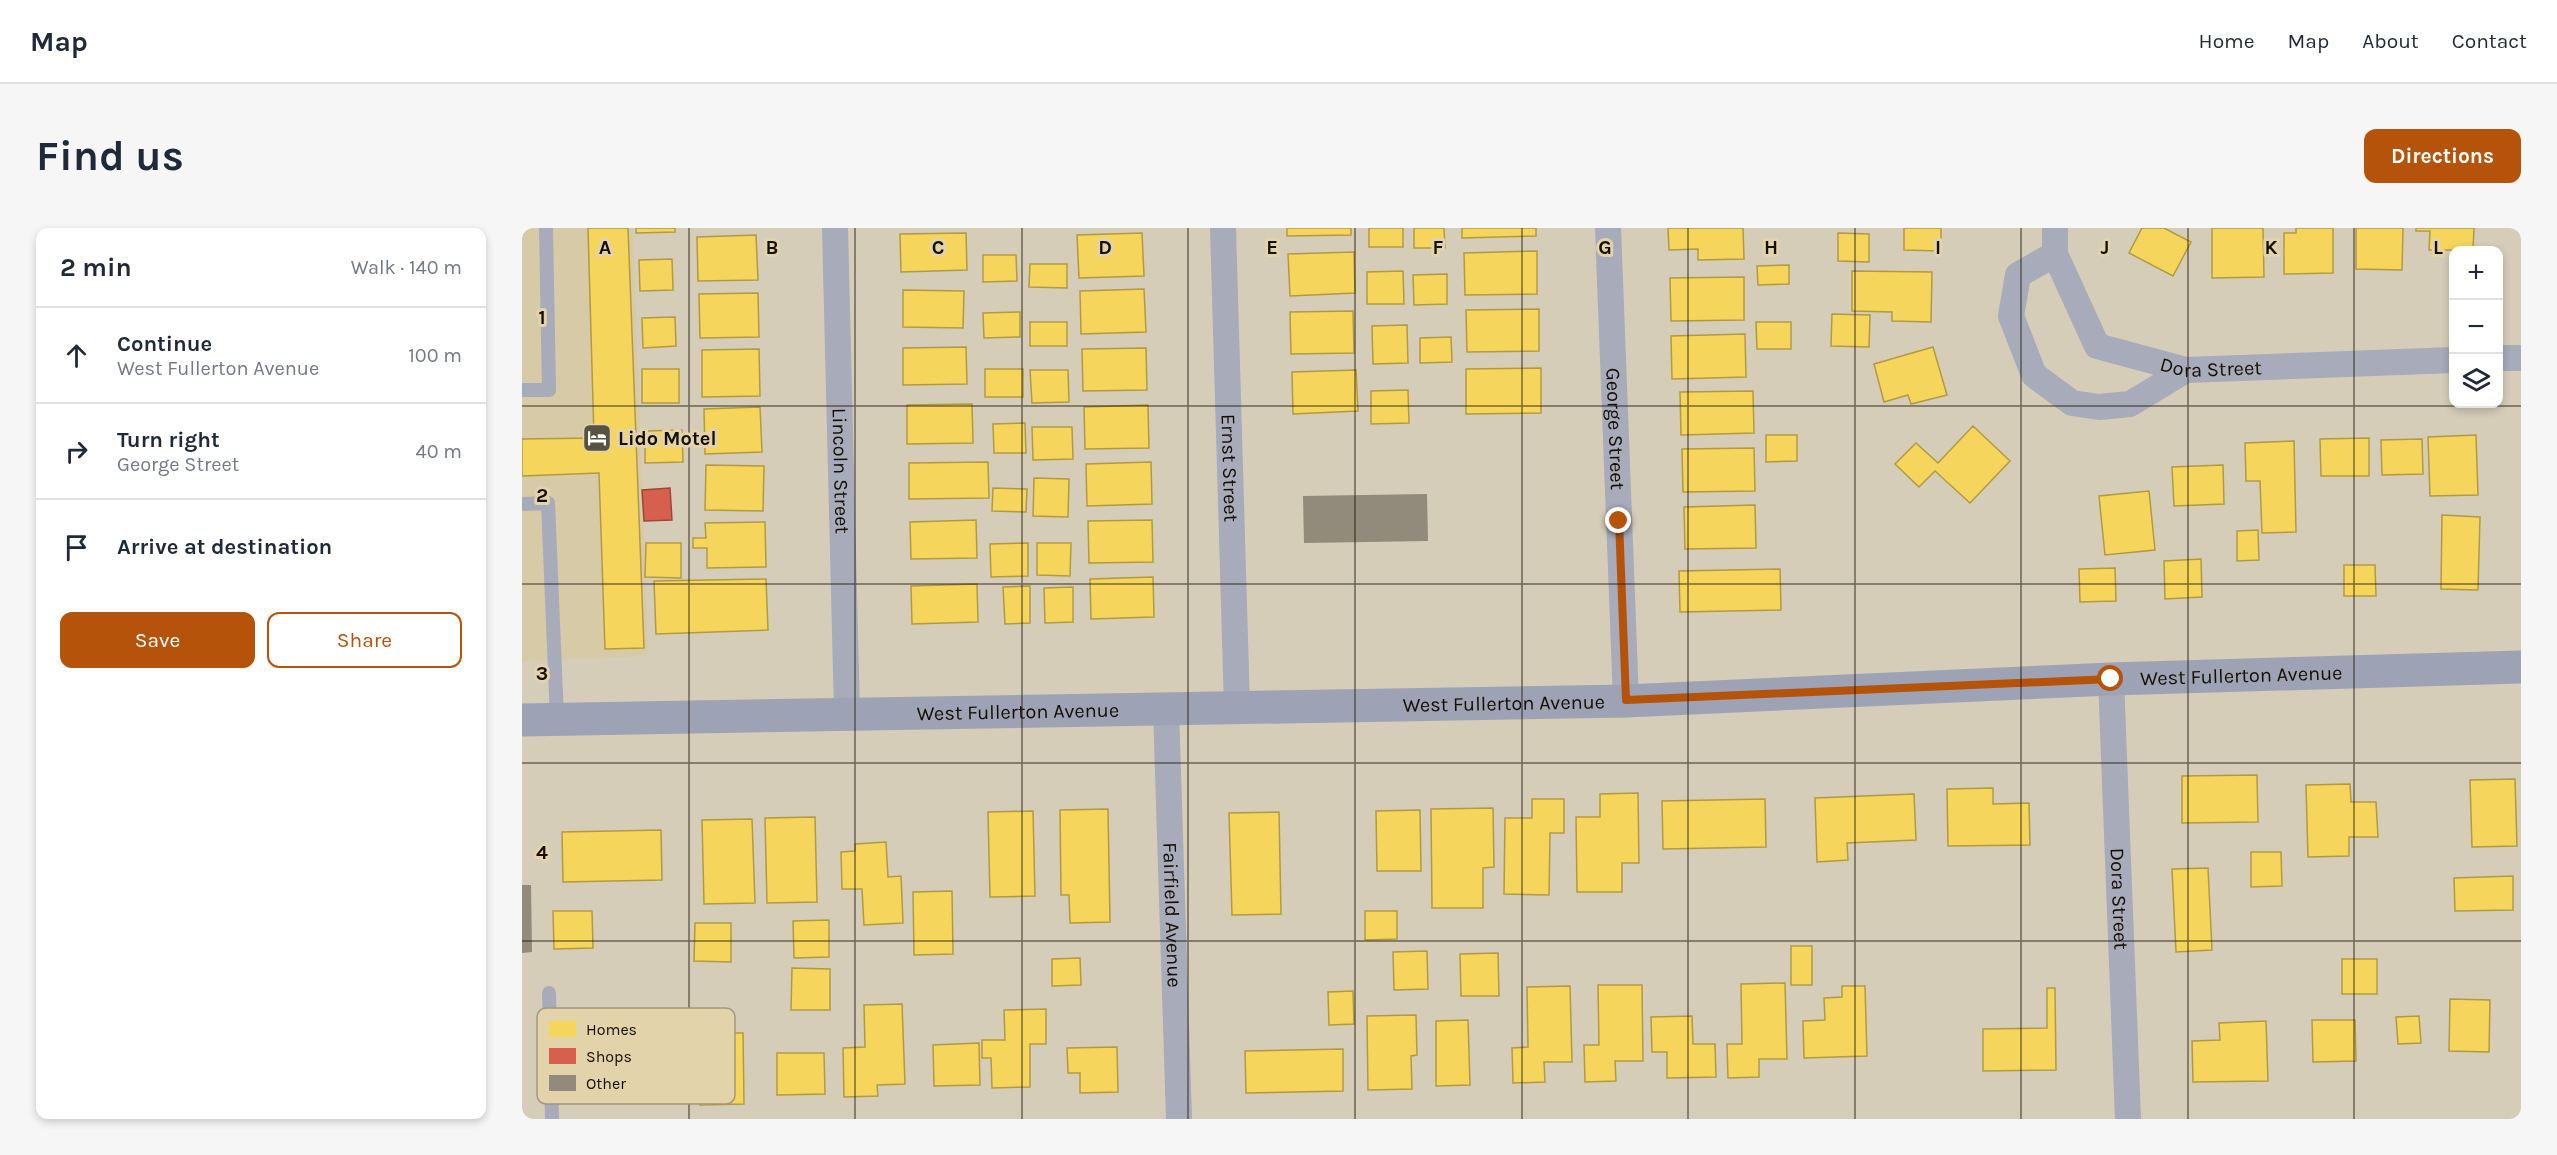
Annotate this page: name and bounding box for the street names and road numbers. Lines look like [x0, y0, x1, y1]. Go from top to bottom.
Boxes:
street label: Dora Street [2157, 353, 2263, 382]
street label: George Street [1601, 367, 1629, 491]
street label: Lincoln Street [827, 408, 854, 535]
street label: Ernst Street [1216, 413, 1243, 523]
street label: West Fullerton Avenue [2140, 661, 2343, 690]
street label: West Fullerton Avenue [1402, 690, 1605, 717]
street label: West Fullerton Avenue [917, 699, 1119, 725]
street label: Fairfield Avenue [1158, 842, 1186, 988]
street label: Dora Street [2106, 847, 2132, 951]

